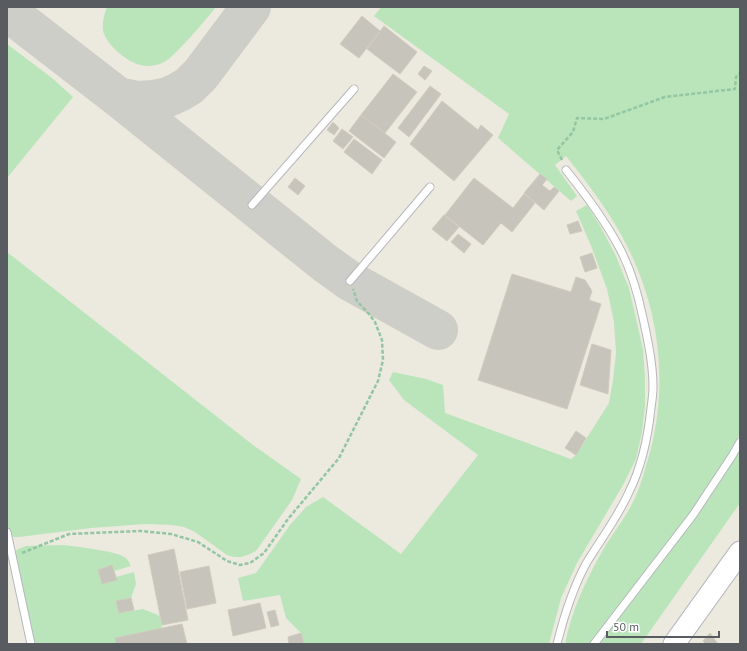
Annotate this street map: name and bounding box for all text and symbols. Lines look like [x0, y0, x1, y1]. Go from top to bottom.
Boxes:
scale bar [607, 613, 719, 639]
text: 50 m [613, 619, 639, 634]

